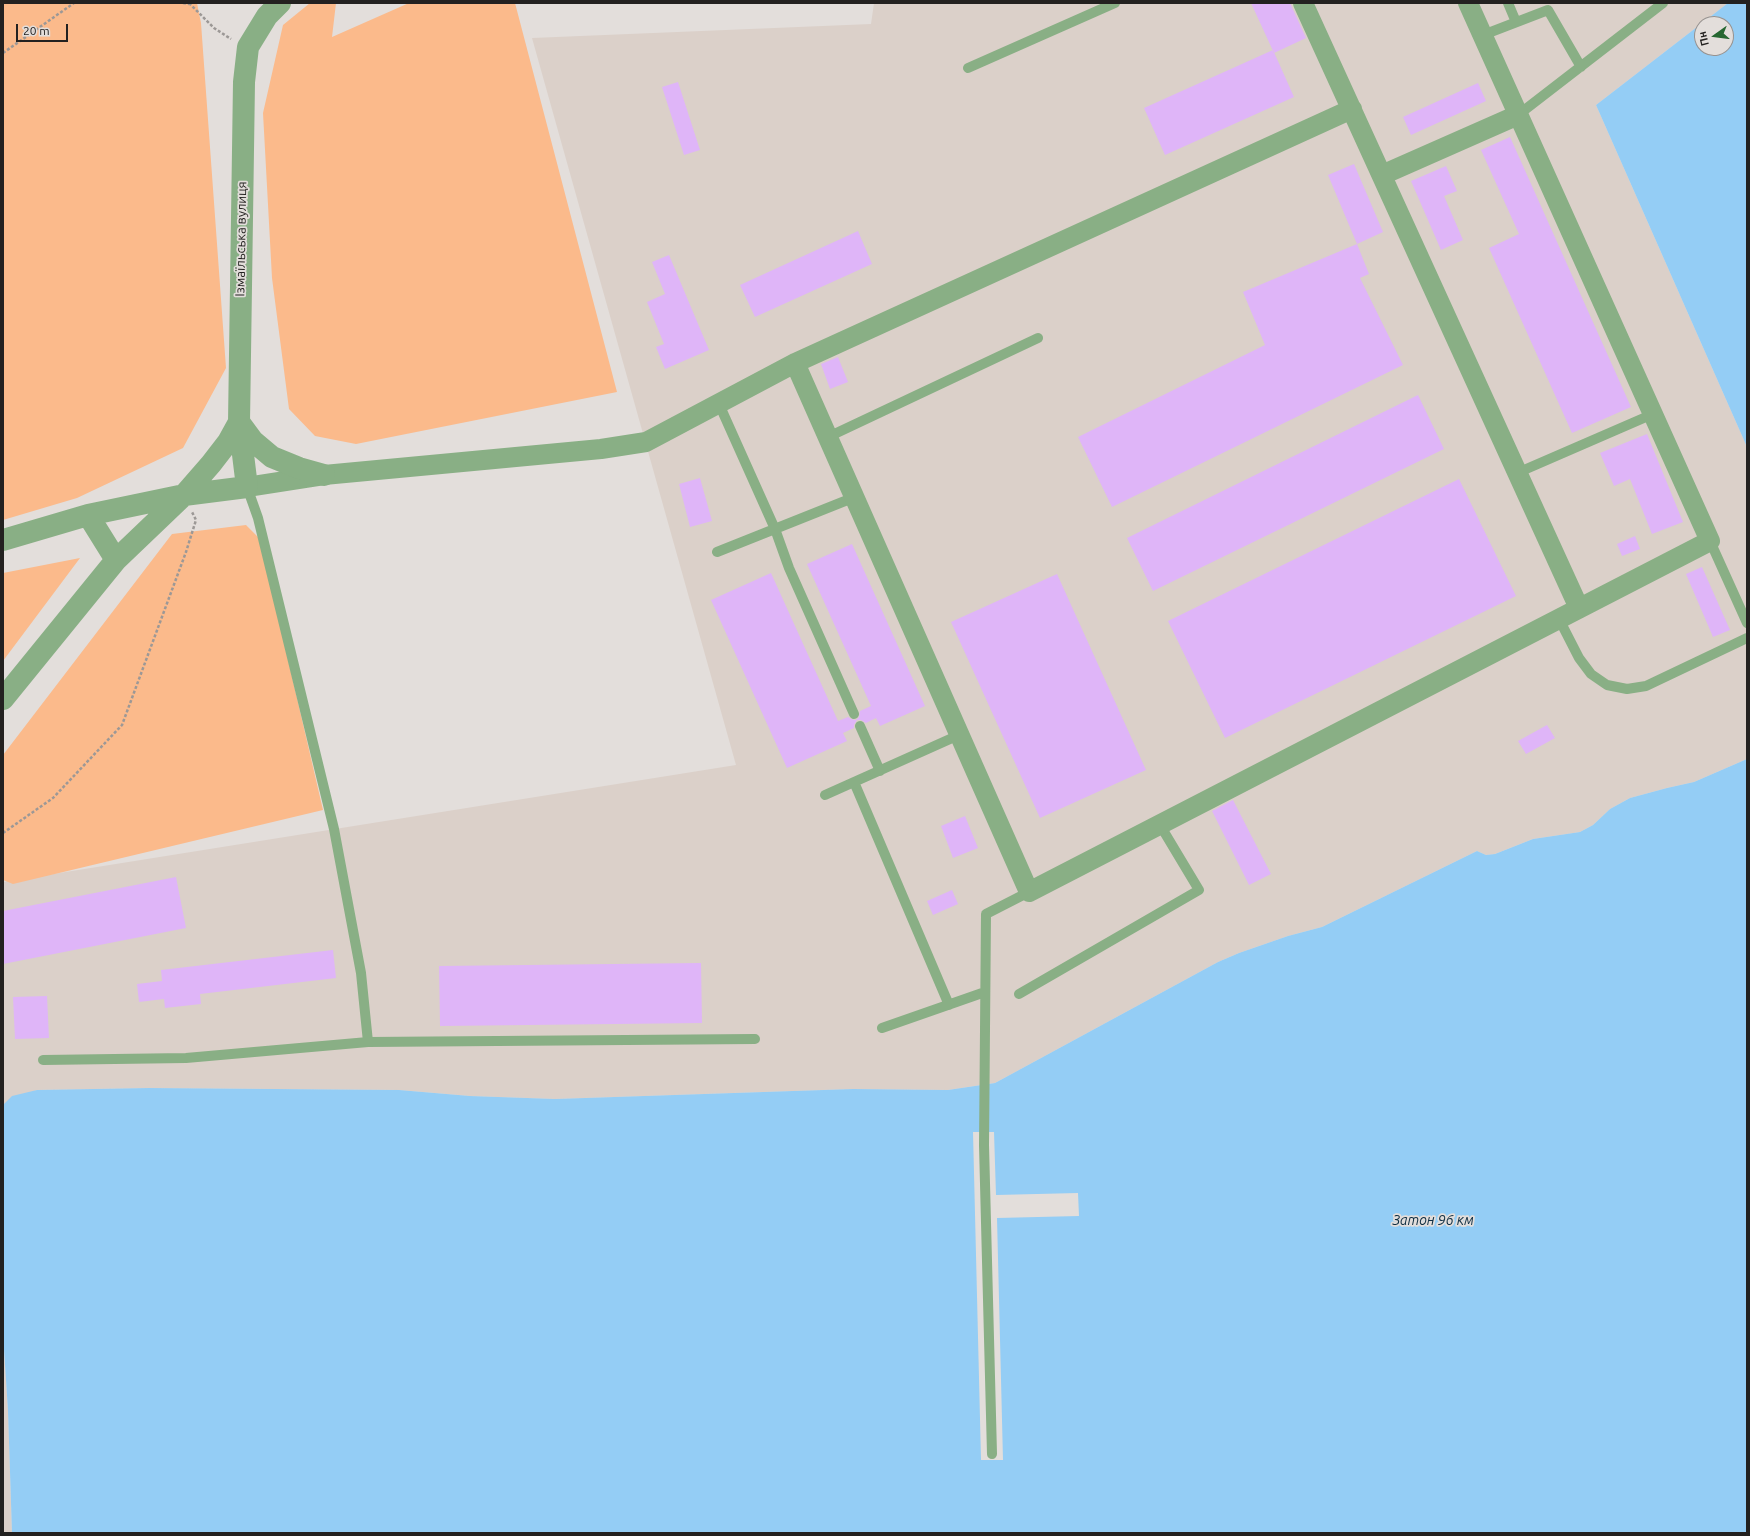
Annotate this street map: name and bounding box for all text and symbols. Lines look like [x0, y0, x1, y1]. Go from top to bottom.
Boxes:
scale bar [18, 16, 70, 42]
north arrow [1694, 16, 1734, 56]
text: 20 m [23, 24, 50, 37]
text: Пн [1696, 30, 1711, 47]
street label: Ізмаїльська вулиця [232, 181, 250, 297]
water label: Затон 96 км [1392, 1212, 1474, 1228]

